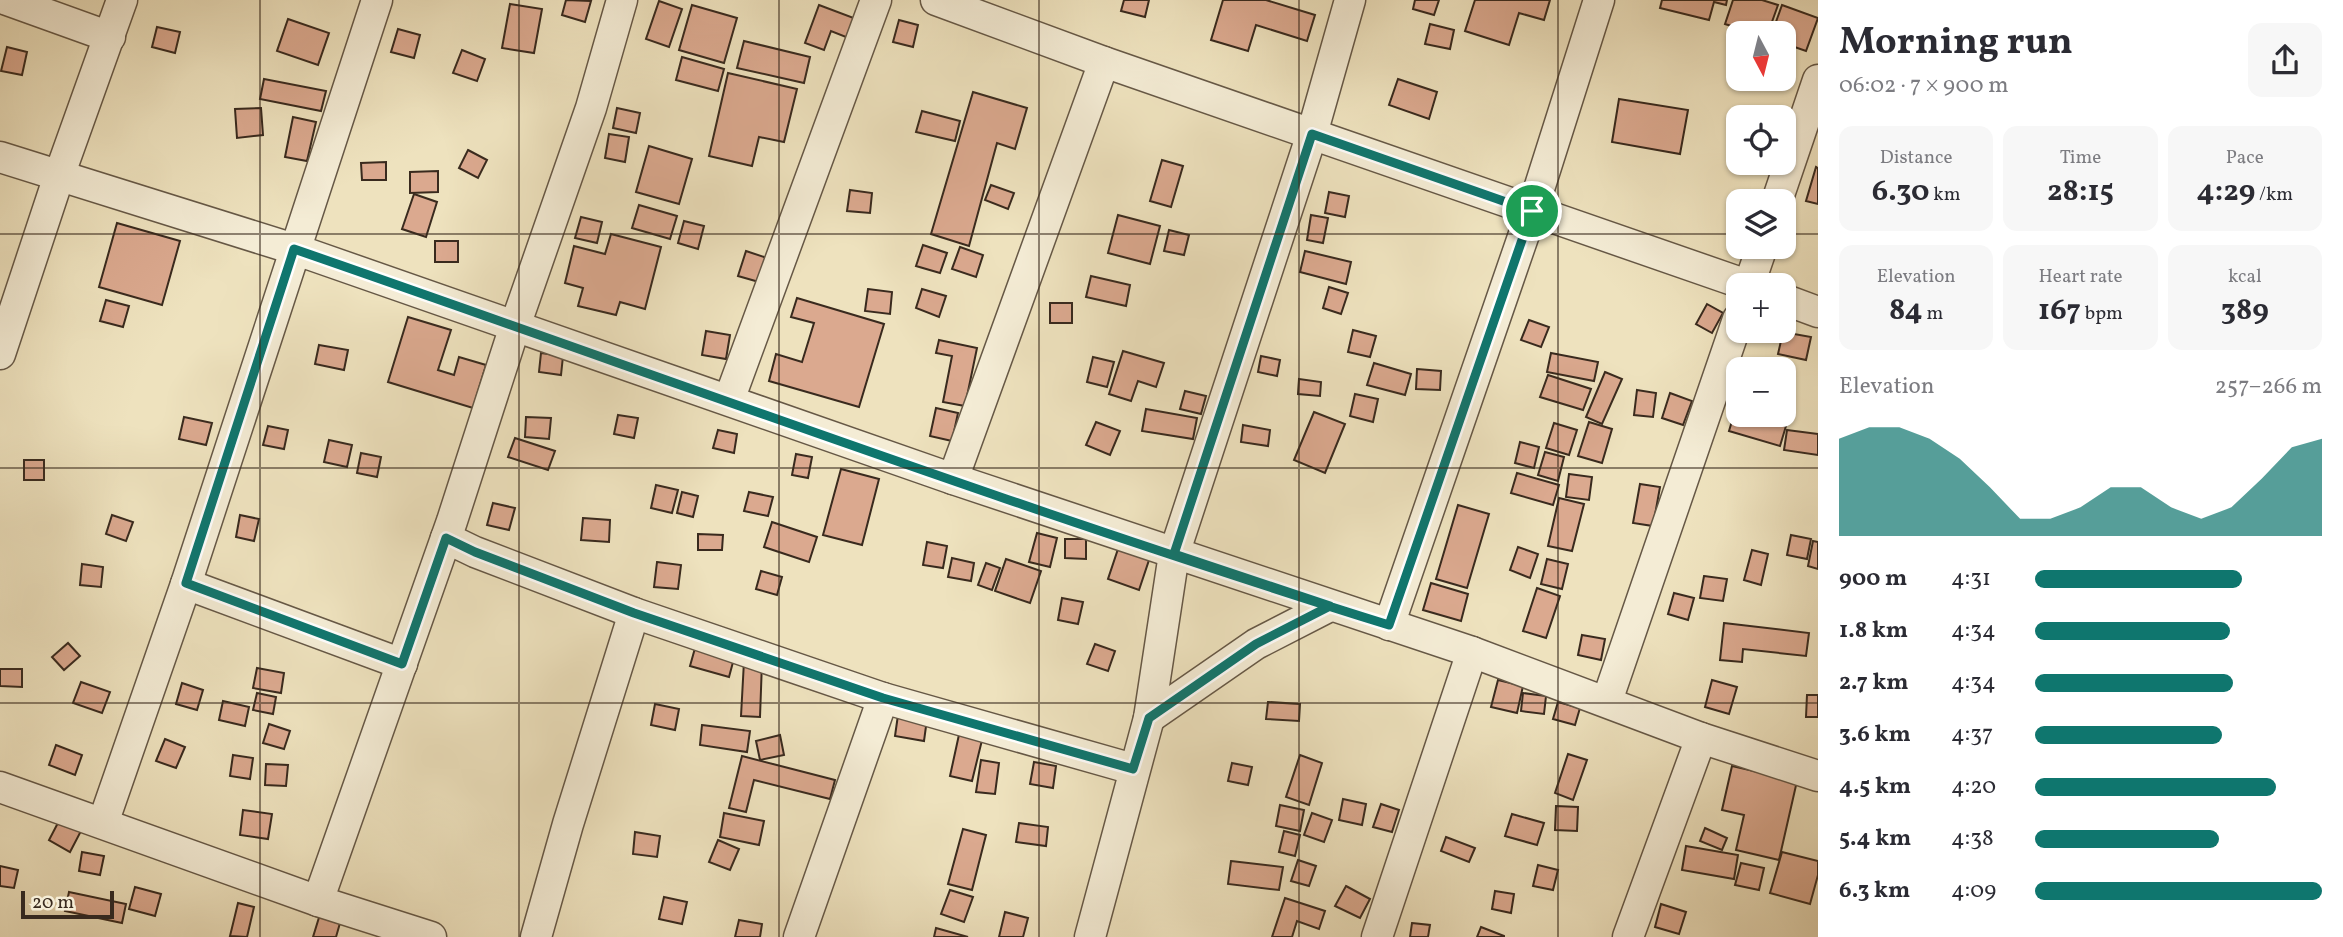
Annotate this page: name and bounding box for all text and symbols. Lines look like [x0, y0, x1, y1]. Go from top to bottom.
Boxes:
text: Morning run [1839, 17, 2073, 70]
north arrow [1726, 21, 1796, 91]
map controls [1726, 21, 1796, 427]
button: share [2248, 23, 2322, 97]
text: 06:02 · 7 × 900 m [1839, 70, 2009, 102]
button: locate [1726, 105, 1796, 175]
text: Distance [1880, 145, 1953, 171]
text: Time [2060, 145, 2101, 171]
text: Pace [2226, 145, 2264, 171]
text: 6.30 [1872, 171, 1930, 213]
text: 28:15 [2047, 171, 2114, 213]
text: 4:29 [2197, 171, 2255, 213]
pin [1502, 181, 1562, 241]
text: km [1930, 182, 1961, 208]
text: /km [2255, 182, 2293, 208]
button: layers [1726, 189, 1796, 259]
icon: arrive [1513, 192, 1551, 230]
text: Elevation [1877, 264, 1956, 290]
text: Heart rate [2039, 264, 2122, 290]
text: kcal [2228, 264, 2262, 290]
button: + [1726, 273, 1796, 343]
text: 84 [1889, 290, 1923, 332]
text: 167 [2038, 290, 2081, 332]
text: 389 [2221, 290, 2269, 332]
text: m [1923, 301, 1943, 327]
text: bpm [2081, 301, 2123, 327]
button: − [1726, 357, 1796, 427]
text: Elevation [1839, 371, 1935, 403]
text: 257–266 m [2215, 371, 2322, 403]
text: 900 m [1839, 563, 1907, 595]
text: 4:31 [1951, 563, 1991, 595]
text: 1.8 km [1839, 615, 1908, 647]
text: 4:34 [1951, 615, 1996, 647]
text: 2.7 km [1839, 667, 1909, 699]
text: 4:34 [1951, 667, 1996, 699]
text: 3.6 km [1839, 719, 1911, 751]
text: 4:37 [1951, 719, 1993, 751]
text: 4.5 km [1839, 771, 1911, 803]
text: 4:20 [1951, 771, 1996, 803]
text: 5.4 km [1839, 823, 1911, 855]
text: 4:38 [1951, 823, 1994, 855]
text: 6.3 km [1839, 875, 1910, 907]
text: 4:09 [1951, 875, 1996, 907]
scale bar [21, 888, 114, 920]
text: 20 m [32, 890, 74, 916]

